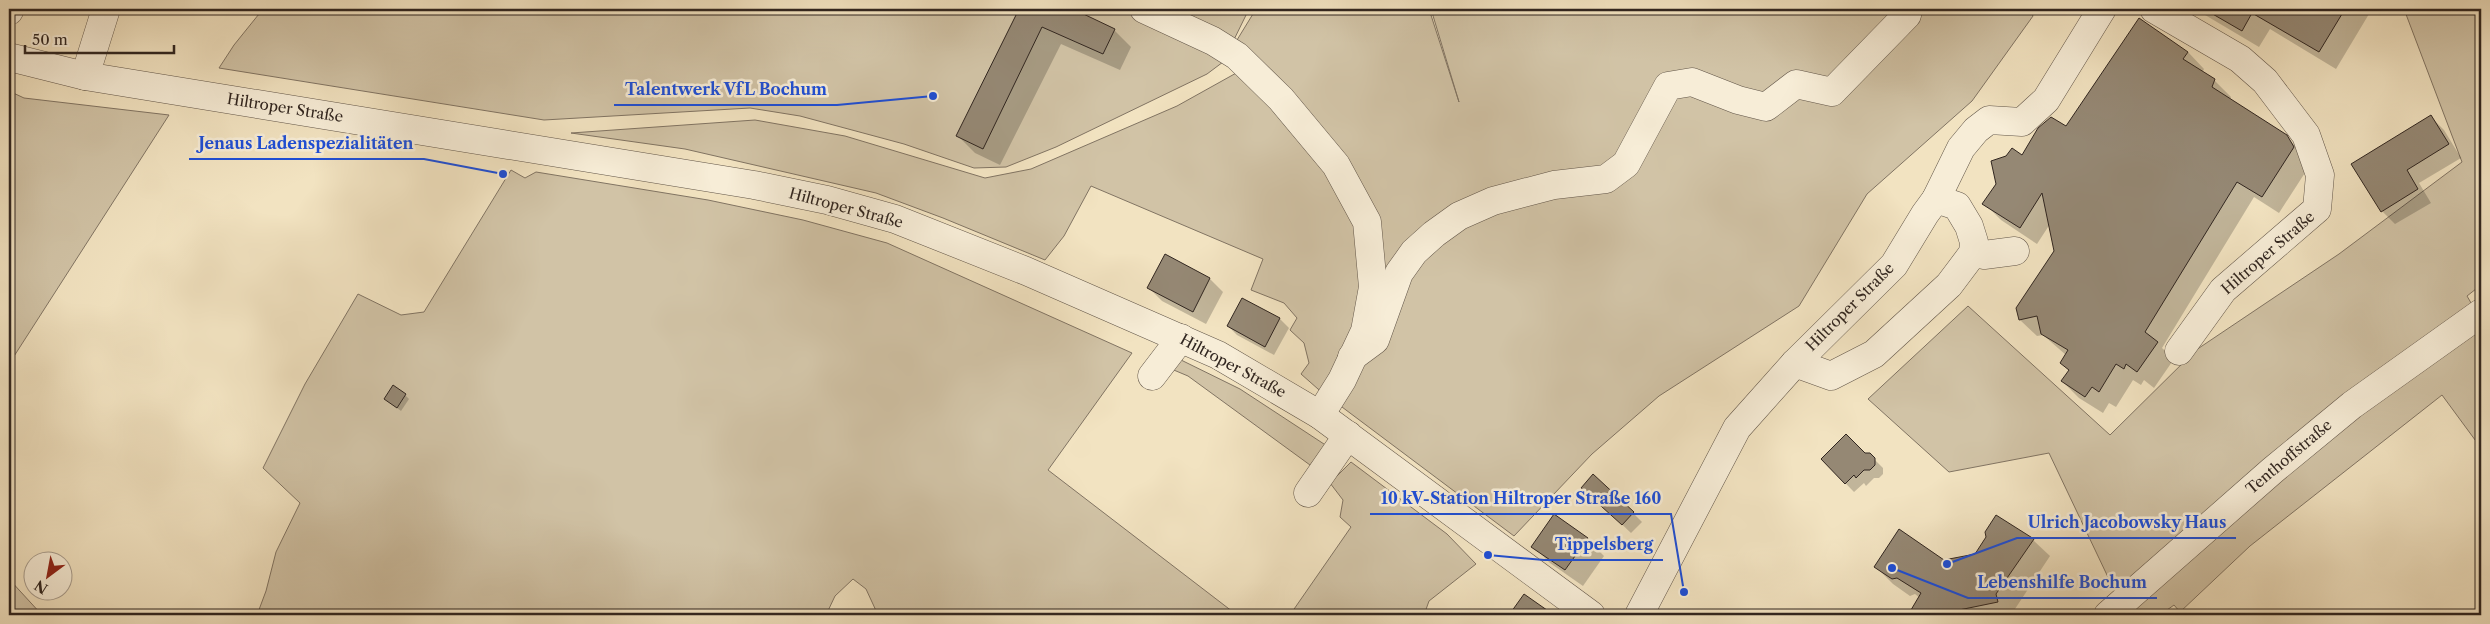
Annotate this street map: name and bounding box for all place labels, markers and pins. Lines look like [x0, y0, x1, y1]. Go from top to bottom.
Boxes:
callout: Talentwerk VfL Bochum [614, 74, 837, 105]
callout: Jenaus Ladenspezialitäten [189, 128, 424, 159]
callout: 10 kV-Station Hiltroper Straße 160 [1370, 483, 1671, 514]
callout: Ulrich Jacobowsky Haus [2017, 507, 2236, 538]
callout: Tippelsberg [1544, 529, 1663, 560]
callout: Lebenshilfe Bochum [1968, 567, 2157, 598]

